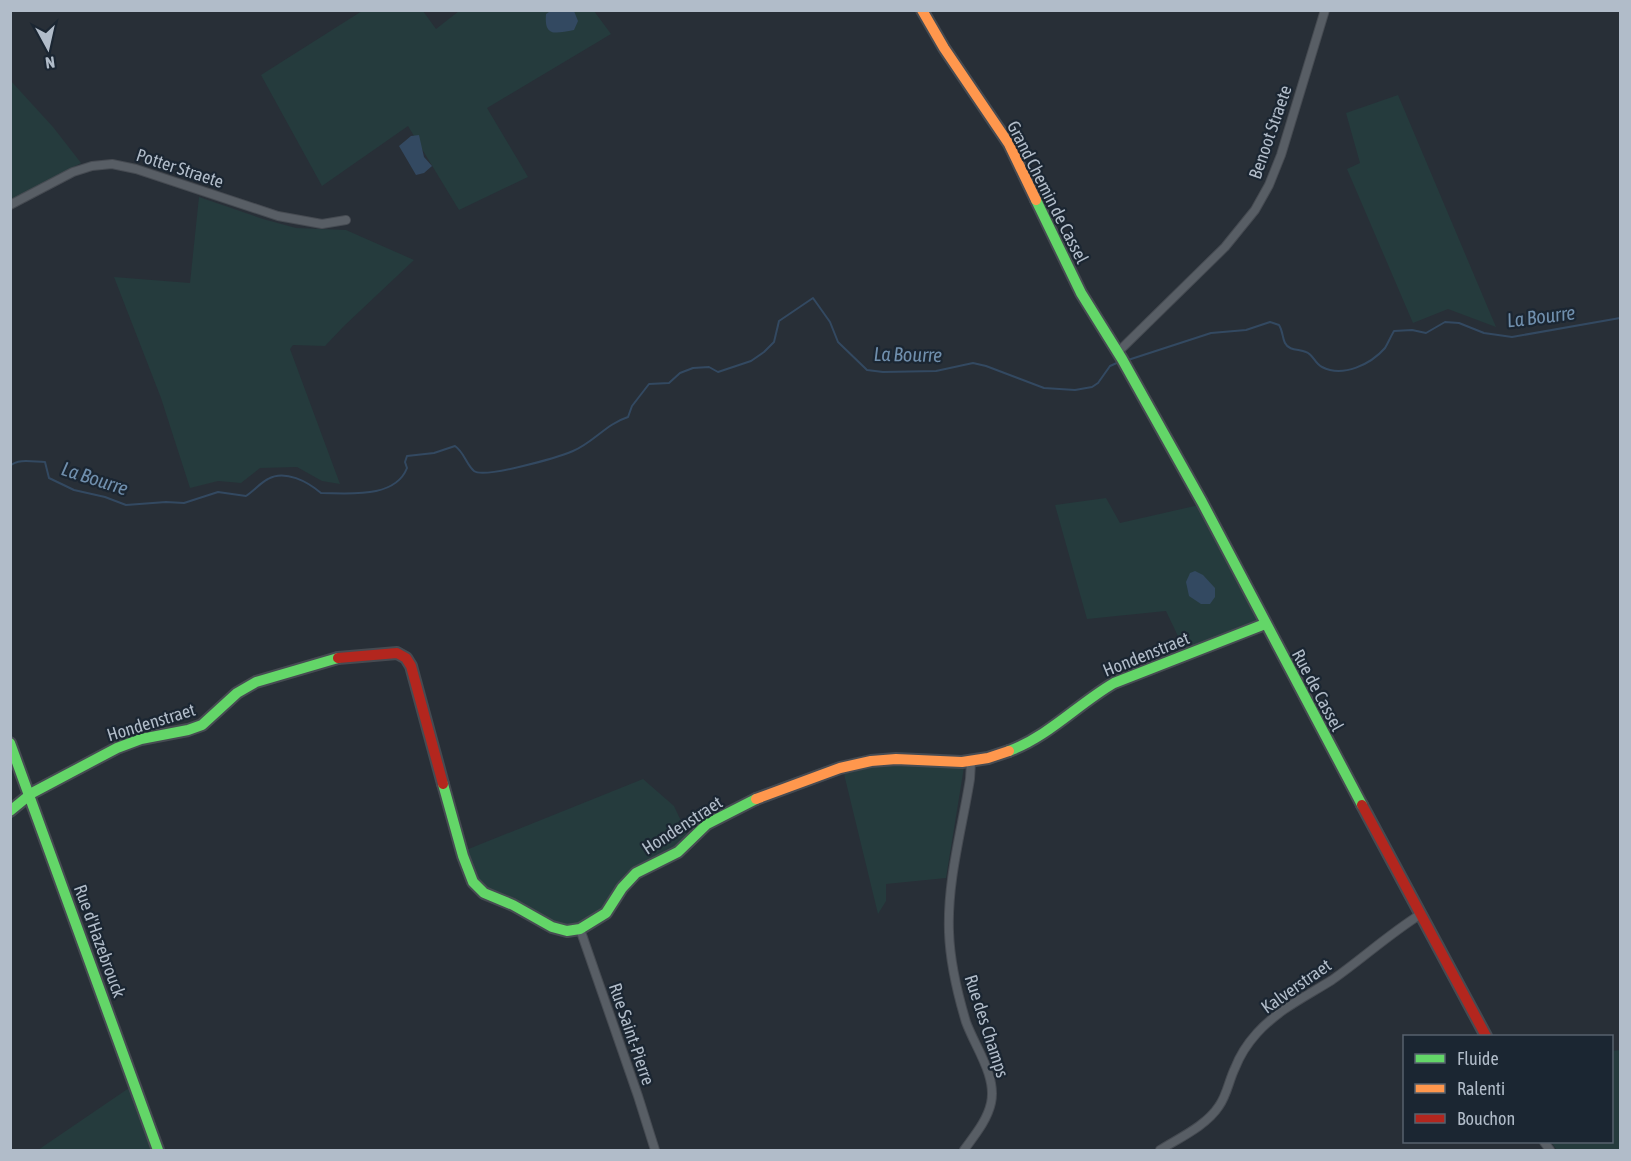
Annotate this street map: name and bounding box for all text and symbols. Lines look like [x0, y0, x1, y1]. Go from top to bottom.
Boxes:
north arrow [18, 18, 78, 78]
text: N [44, 53, 56, 72]
street label: Benoot Straete [1244, 83, 1296, 181]
street label: Grand Chemin de Cassel [1003, 117, 1093, 267]
street label: Potter Straete [134, 144, 226, 192]
water label: La Bourre [1506, 300, 1576, 332]
water label: La Bourre [873, 342, 943, 366]
water label: La Bourre [59, 456, 131, 500]
street label: Hondenstraet [1100, 627, 1192, 681]
street label: Rue de Cassel [1288, 646, 1348, 735]
street label: Hondenstraet [104, 699, 198, 745]
street label: Hondenstraet [638, 791, 726, 859]
street label: Rue d'Hazebrouck [70, 882, 130, 1000]
street label: Kalverstraet [1257, 954, 1335, 1018]
street label: Rue des Champs [960, 972, 1014, 1080]
street label: Rue Saint-Pierre [605, 980, 659, 1088]
legend [1403, 1035, 1613, 1143]
text: Fluide [1457, 1048, 1499, 1069]
text: Ralenti [1457, 1078, 1505, 1099]
text: Bouchon [1457, 1108, 1515, 1129]

